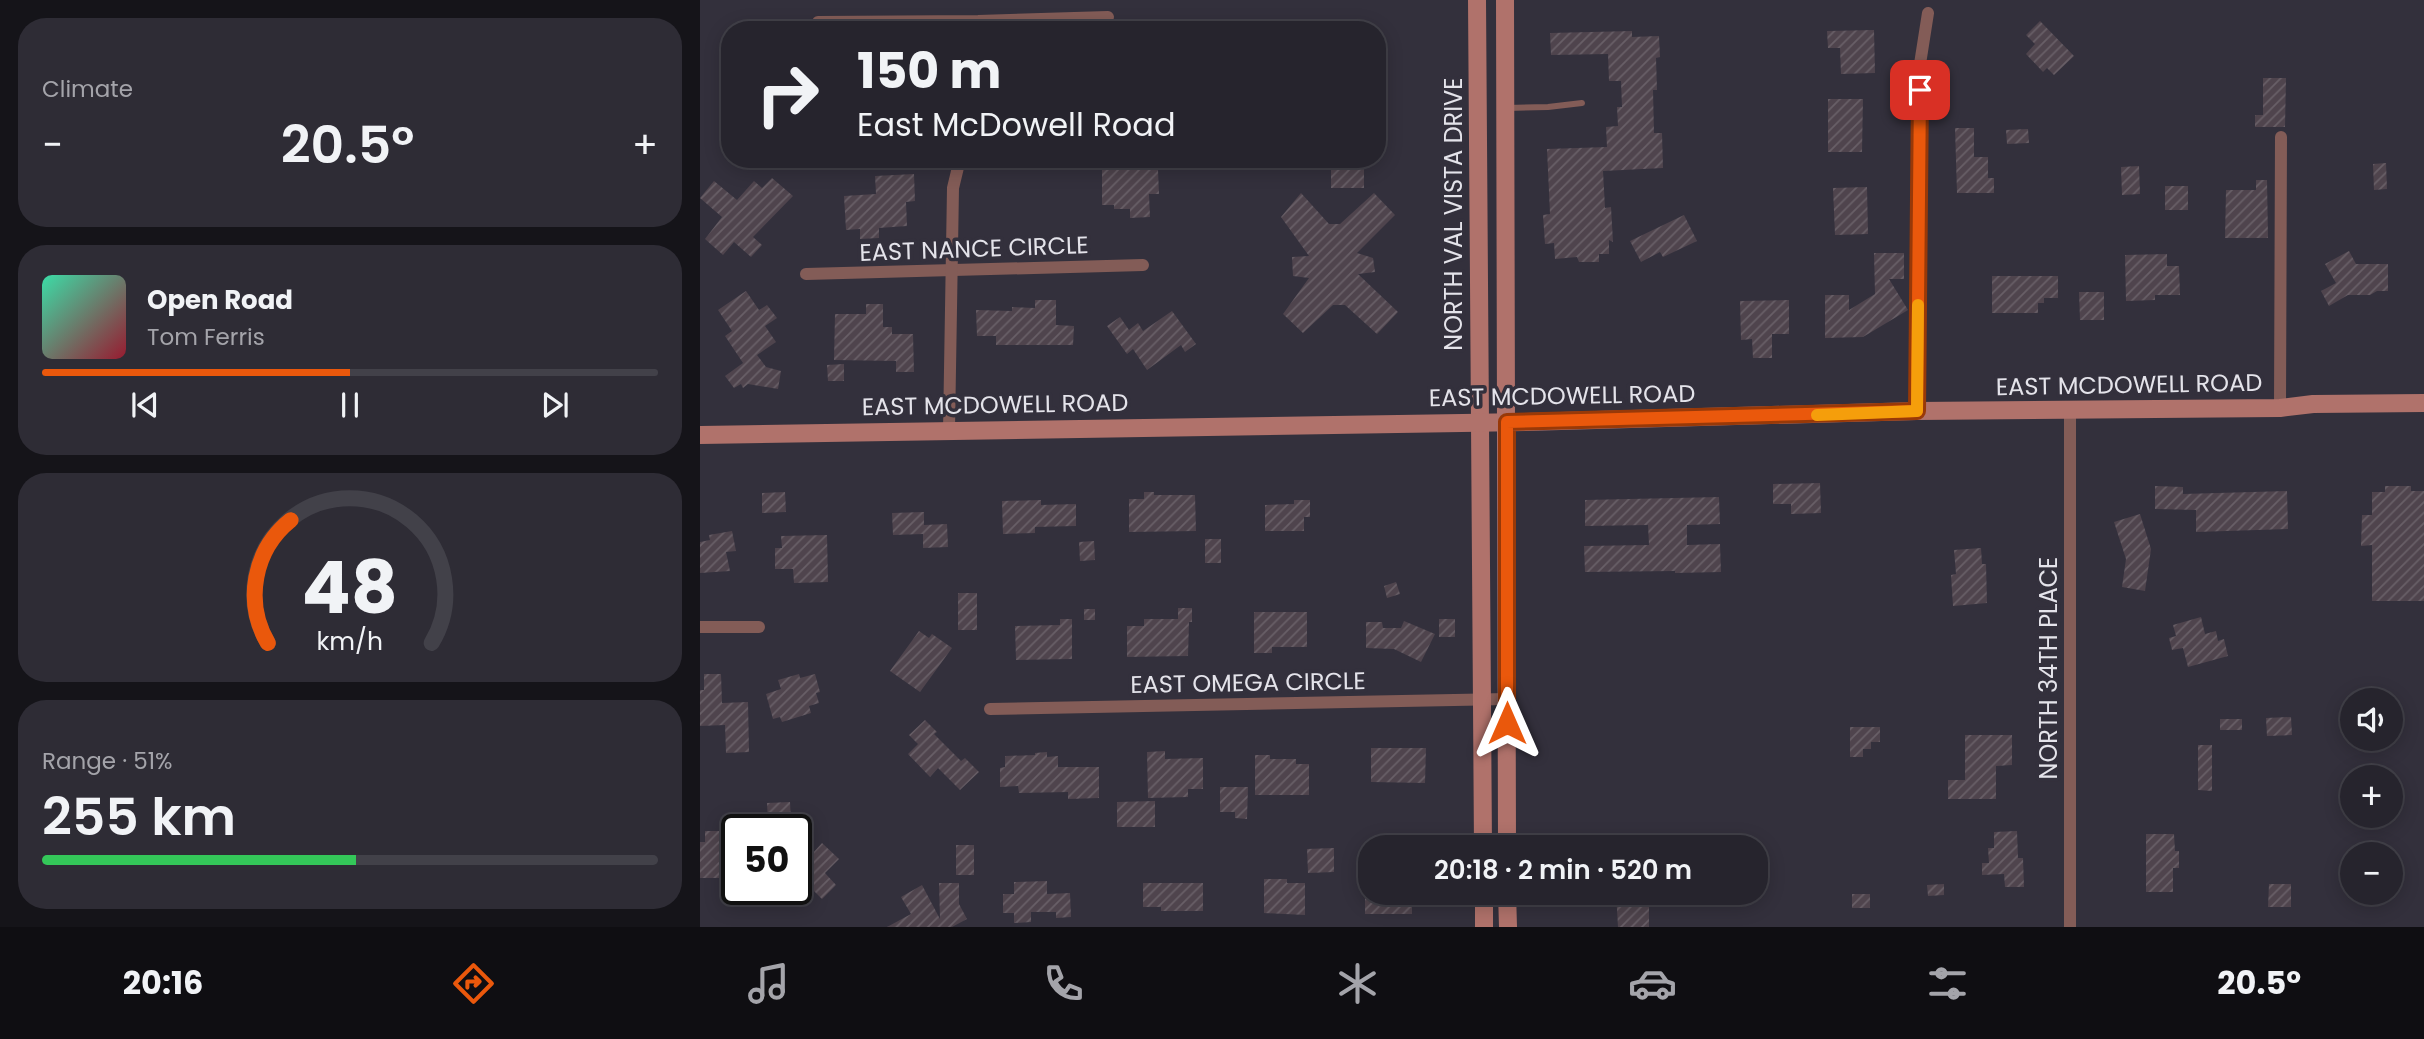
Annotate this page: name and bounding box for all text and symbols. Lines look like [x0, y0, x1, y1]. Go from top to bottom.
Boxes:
text: 150 m [857, 37, 1002, 105]
icon: right [742, 49, 833, 140]
pin [1890, 60, 1950, 120]
icon: arrive [1901, 71, 1939, 109]
text: Climate [42, 73, 133, 105]
street label: NORTH VAL VISTA DRIVE [1437, 77, 1470, 351]
text: East McDowell Road [857, 102, 1176, 147]
text: 20.5° [281, 108, 414, 181]
text: − [42, 118, 63, 171]
text: + [632, 118, 658, 171]
street label: EAST NANCE CIRCLE [859, 228, 1089, 269]
text: Open Road [147, 282, 293, 318]
text: Tom Ferris [147, 321, 265, 353]
street label: EAST MCDOWELL ROAD [1995, 366, 2263, 403]
street label: EAST MCDOWELL ROAD [1428, 377, 1696, 414]
icon: previous [126, 386, 164, 424]
icon: pause [331, 386, 369, 424]
icon: next [536, 386, 574, 424]
street label: EAST MCDOWELL ROAD [861, 386, 1129, 423]
text: 48 [302, 538, 398, 639]
street label: NORTH 34TH PLACE [2032, 557, 2065, 779]
text: km/h [317, 624, 383, 659]
street label: EAST OMEGA CIRCLE [1130, 664, 1366, 701]
position arrow [1470, 686, 1544, 760]
map controls [2340, 688, 2403, 905]
button: sound [2340, 688, 2403, 751]
text: Range · 51% [42, 745, 172, 777]
button: + [2340, 765, 2403, 828]
text: 255 km [42, 780, 236, 853]
speed limit sign: 50 [721, 814, 812, 905]
button: − [2340, 842, 2403, 905]
text: 20:18 · 2 min · 520 m [1434, 852, 1692, 888]
icon: directions [449, 959, 498, 1008]
icon: music [744, 959, 793, 1008]
icon: phone [1039, 959, 1088, 1008]
icon: climate [1333, 959, 1382, 1008]
icon: car [1628, 959, 1677, 1008]
icon: filters [1923, 959, 1972, 1008]
text: 20:16 [123, 960, 203, 1005]
text: 20.5° [2217, 960, 2301, 1005]

